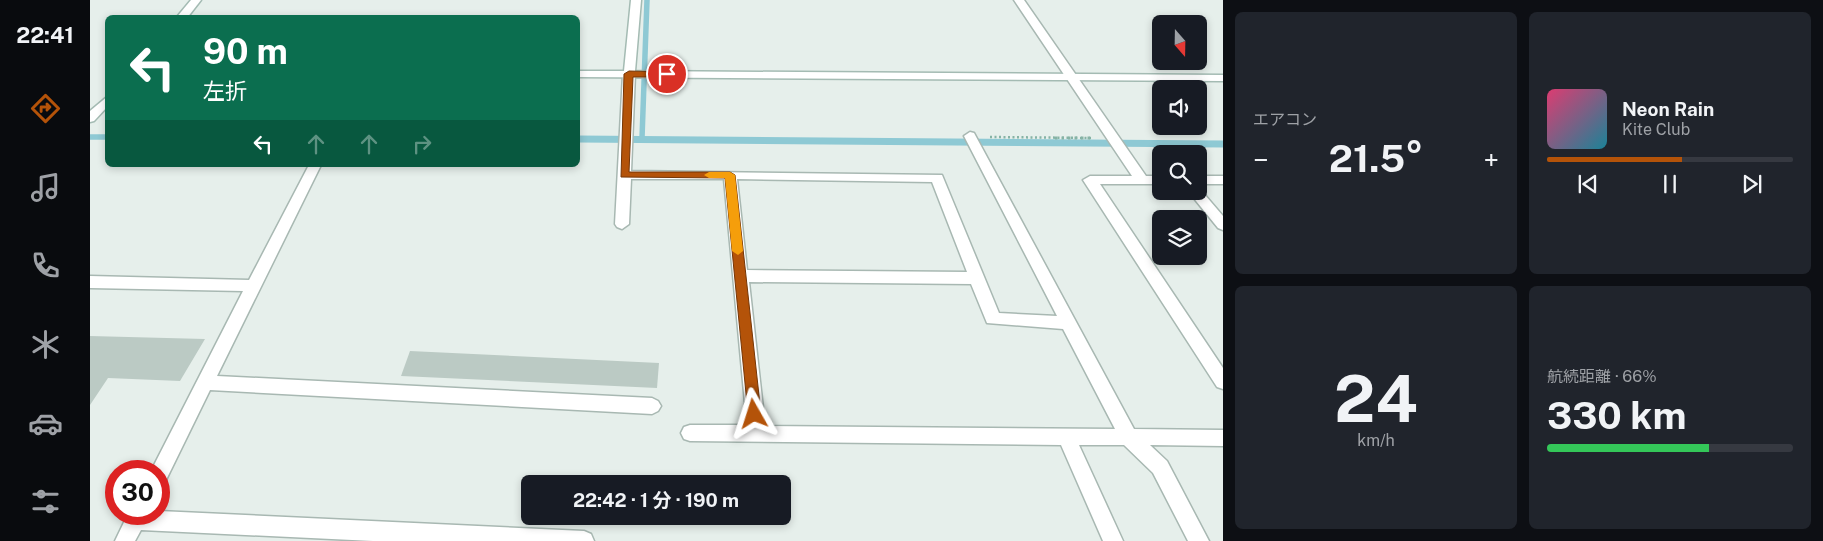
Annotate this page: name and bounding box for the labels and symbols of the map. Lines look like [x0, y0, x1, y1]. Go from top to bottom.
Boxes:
north arrow [1152, 15, 1208, 70]
pin [646, 53, 688, 95]
position arrow [727, 387, 779, 439]
speed limit sign: 30 [105, 460, 170, 525]

